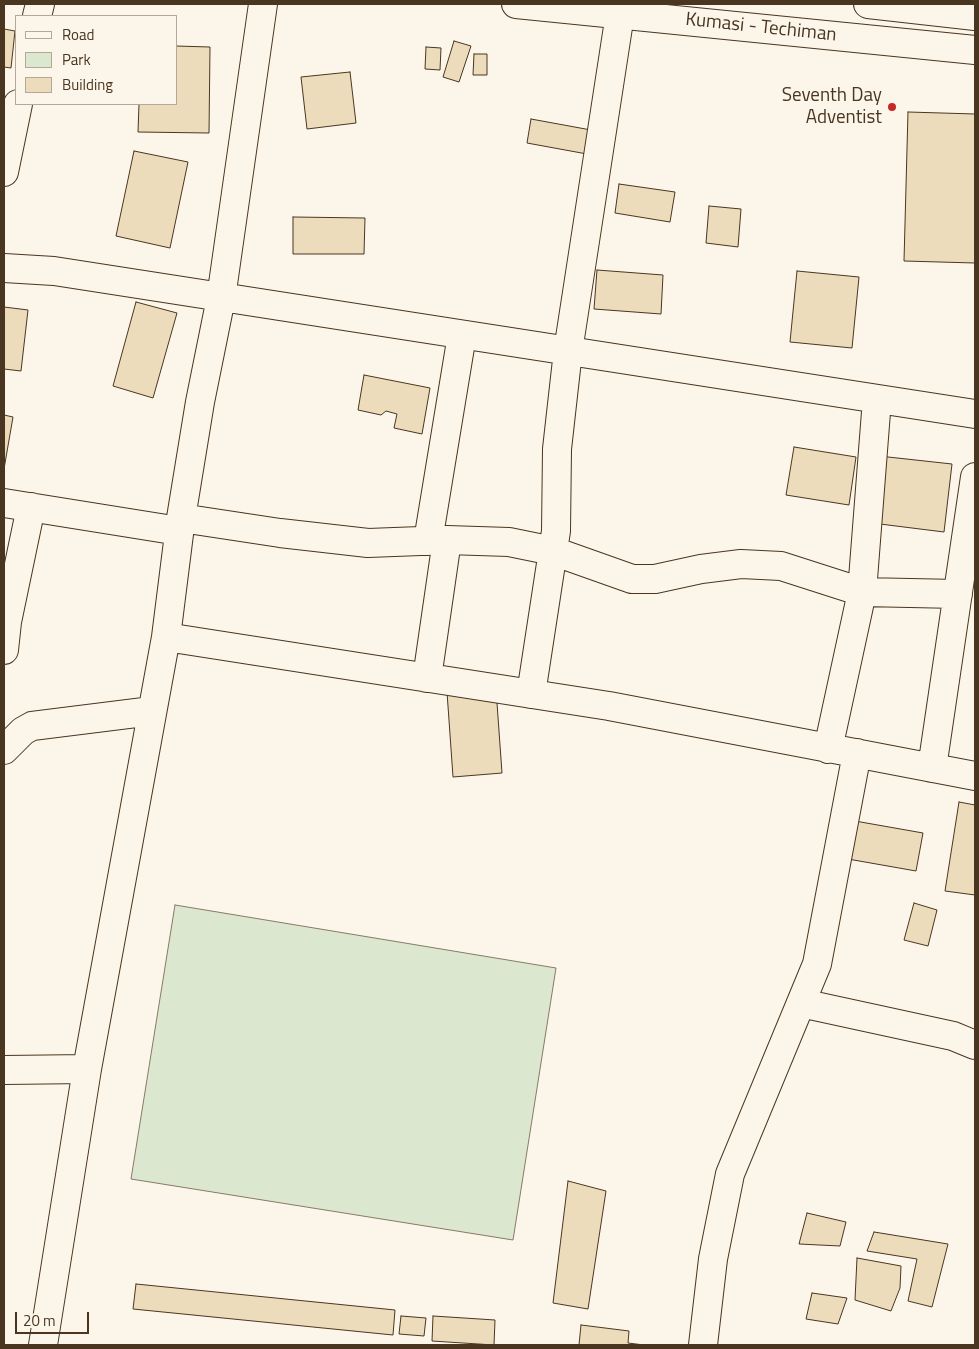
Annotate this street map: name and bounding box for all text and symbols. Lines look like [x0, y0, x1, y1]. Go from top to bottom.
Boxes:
street label: Kumasi - Techiman [684, 9, 838, 47]
legend [15, 15, 178, 105]
text: Road [62, 23, 94, 46]
text: Park [62, 48, 91, 71]
text: Building [62, 73, 113, 96]
place label: Seventh Day Adventist [782, 85, 882, 129]
marker: Seventh Day Adventist [886, 101, 898, 113]
scale bar [18, 1302, 91, 1334]
text: 20 m [23, 1309, 56, 1332]

